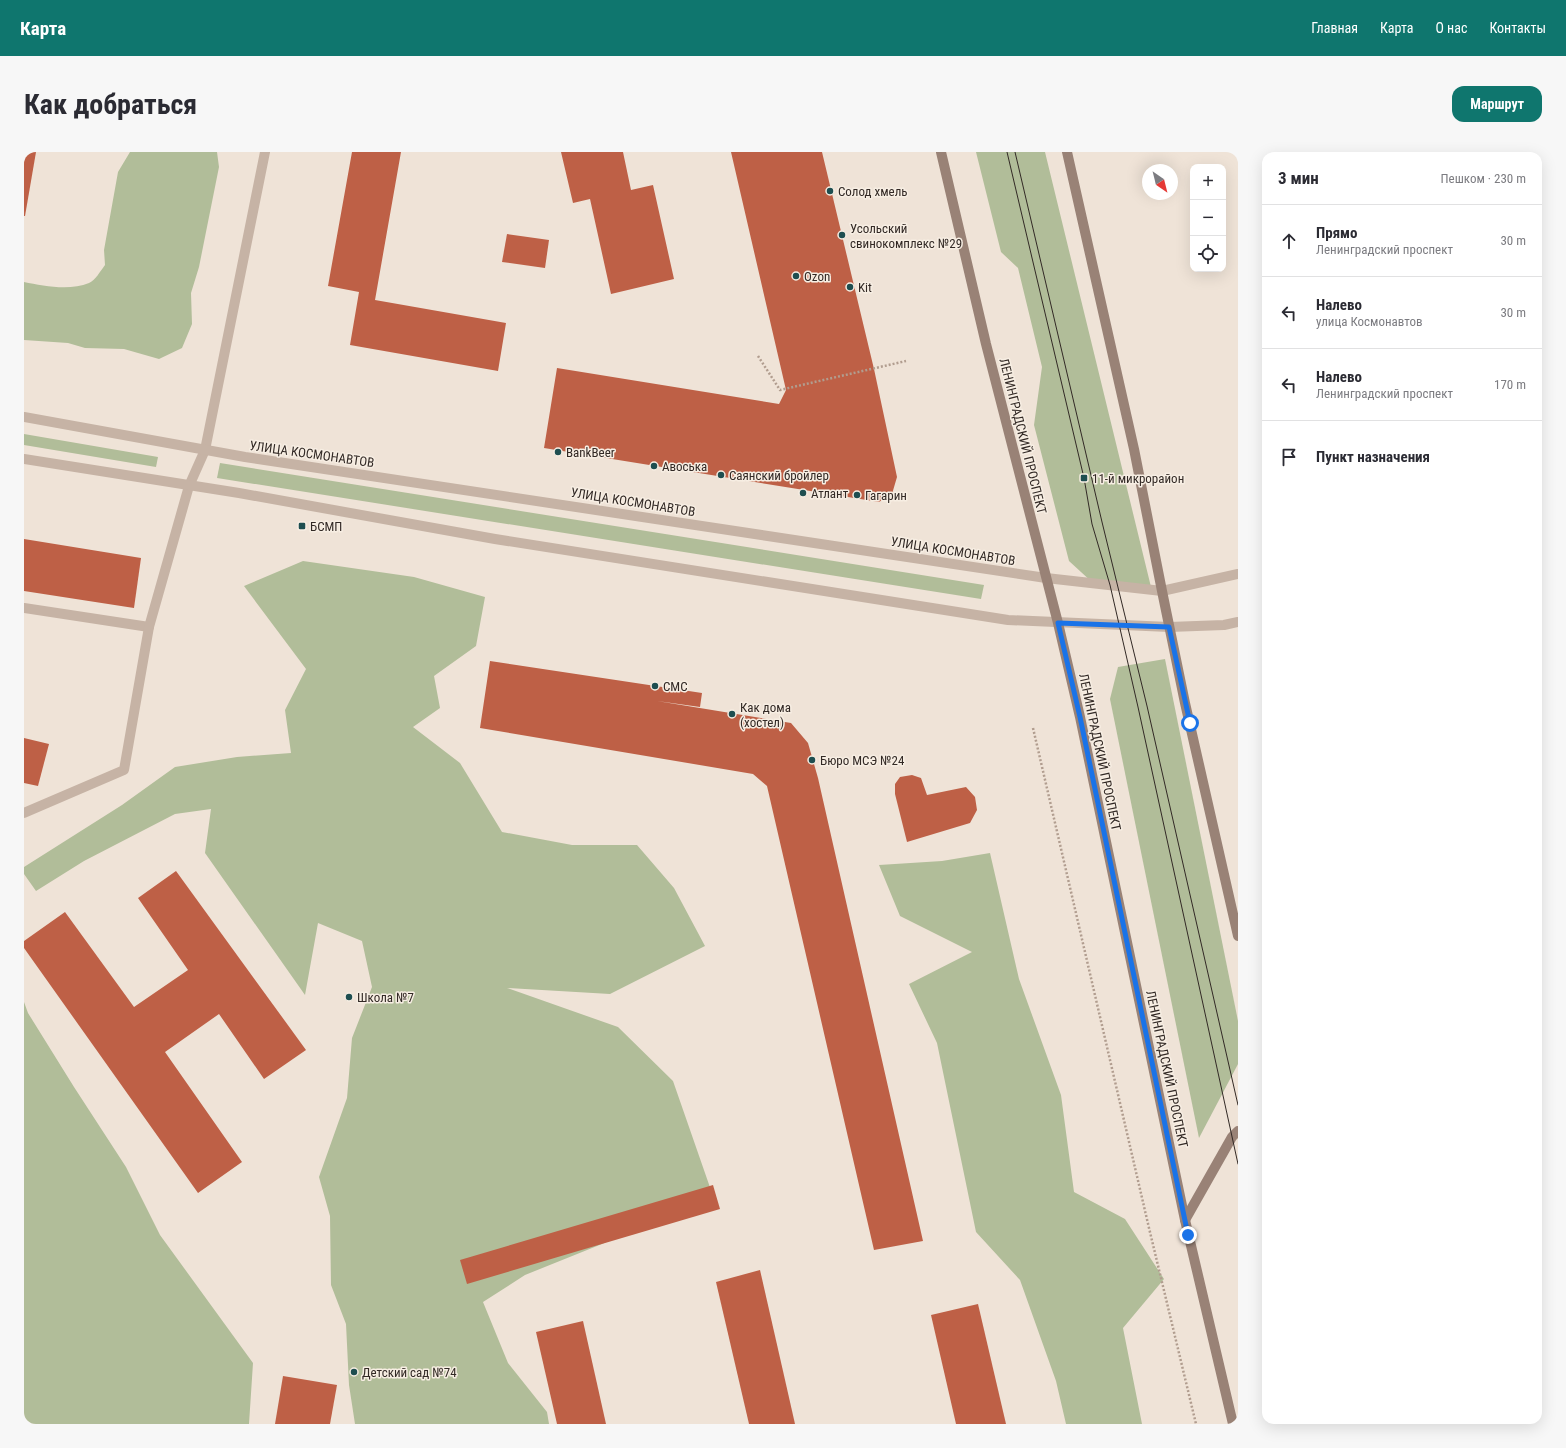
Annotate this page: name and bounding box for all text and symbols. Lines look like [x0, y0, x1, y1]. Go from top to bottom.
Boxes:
text: Карта [20, 17, 66, 40]
text: Главная [1311, 20, 1358, 36]
text: Карта [1380, 20, 1413, 36]
text: О нас [1435, 20, 1467, 36]
text: Контакты [1489, 20, 1546, 36]
button: Маршрут [1452, 86, 1542, 122]
text: Как добраться [24, 88, 197, 121]
north arrow [1142, 164, 1178, 200]
map controls [1190, 164, 1226, 272]
button: + [1190, 164, 1226, 200]
text: 3 мин [1278, 168, 1319, 188]
text: Пешком · 230 m [1440, 171, 1526, 186]
place label: Солод хмель [838, 184, 908, 199]
marker: Солод хмель [825, 186, 835, 196]
button: − [1190, 200, 1226, 236]
place label: Усольский свинокомплекс №29 [850, 221, 962, 251]
text: Прямо [1316, 224, 1357, 242]
marker: Усольский свинокомплекс №29 [837, 230, 847, 240]
icon: ahead [1278, 230, 1300, 252]
text: 30 m [1500, 233, 1526, 248]
button: locate [1190, 236, 1226, 272]
text: Ленинградский проспект [1316, 242, 1453, 257]
place label: Ozon [804, 269, 830, 284]
marker: Ozon [791, 271, 801, 281]
place label: Kit [858, 280, 872, 295]
marker: Kit [845, 282, 855, 292]
text: Налево [1316, 296, 1362, 314]
icon: left [1278, 302, 1300, 324]
text: 30 m [1500, 305, 1526, 320]
text: улица Космонавтов [1316, 314, 1423, 329]
street label: ЛЕНИНГРАДСКИЙ ПРОСПЕКТ [996, 356, 1050, 516]
text: Налево [1316, 368, 1362, 386]
icon: left [1278, 374, 1300, 396]
text: 170 m [1494, 377, 1526, 392]
text: Ленинградский проспект [1316, 386, 1453, 401]
street label: УЛИЦА КОСМОНАВТОВ [249, 438, 375, 470]
place label: BankBeer [566, 445, 615, 460]
icon: arrive [1278, 446, 1300, 468]
marker: BankBeer [553, 447, 563, 457]
text: Пункт назначения [1316, 448, 1430, 466]
place label: Авоська [662, 459, 707, 474]
marker: Авоська [649, 461, 659, 471]
place label: Саянский бройлер [729, 468, 829, 483]
marker: Саянский бройлер [716, 470, 726, 480]
place label: 11-й микрорайон [1092, 471, 1184, 486]
marker: 11-й микрорайон [1079, 473, 1089, 483]
street label: УЛИЦА КОСМОНАВТОВ [570, 485, 696, 519]
place label: Атлант [811, 486, 849, 501]
marker: Атлант [798, 488, 808, 498]
place label: Гагарин [865, 488, 907, 503]
marker: Гагарин [852, 490, 862, 500]
place label: БСМП [310, 519, 342, 534]
marker: БСМП [297, 521, 307, 531]
street label: УЛИЦА КОСМОНАВТОВ [890, 534, 1016, 568]
street label: ЛЕНИНГРАДСКИЙ ПРОСПЕКТ [1076, 672, 1124, 832]
place label: СМС [663, 679, 688, 694]
marker: СМС [650, 681, 660, 691]
place label: Как дома (хостел) [740, 700, 791, 730]
marker: Как дома (хостел) [727, 709, 737, 719]
route start [1181, 714, 1199, 732]
place label: Бюро МСЭ №24 [820, 753, 905, 768]
marker: Бюро МСЭ №24 [807, 755, 817, 765]
street label: ЛЕНИНГРАДСКИЙ ПРОСПЕКТ [1143, 989, 1191, 1149]
place label: Школа №7 [357, 990, 414, 1005]
marker: Школа №7 [344, 992, 354, 1002]
route end [1179, 1226, 1197, 1244]
place label: Детский сад №74 [362, 1365, 457, 1380]
marker: Детский сад №74 [349, 1367, 359, 1377]

